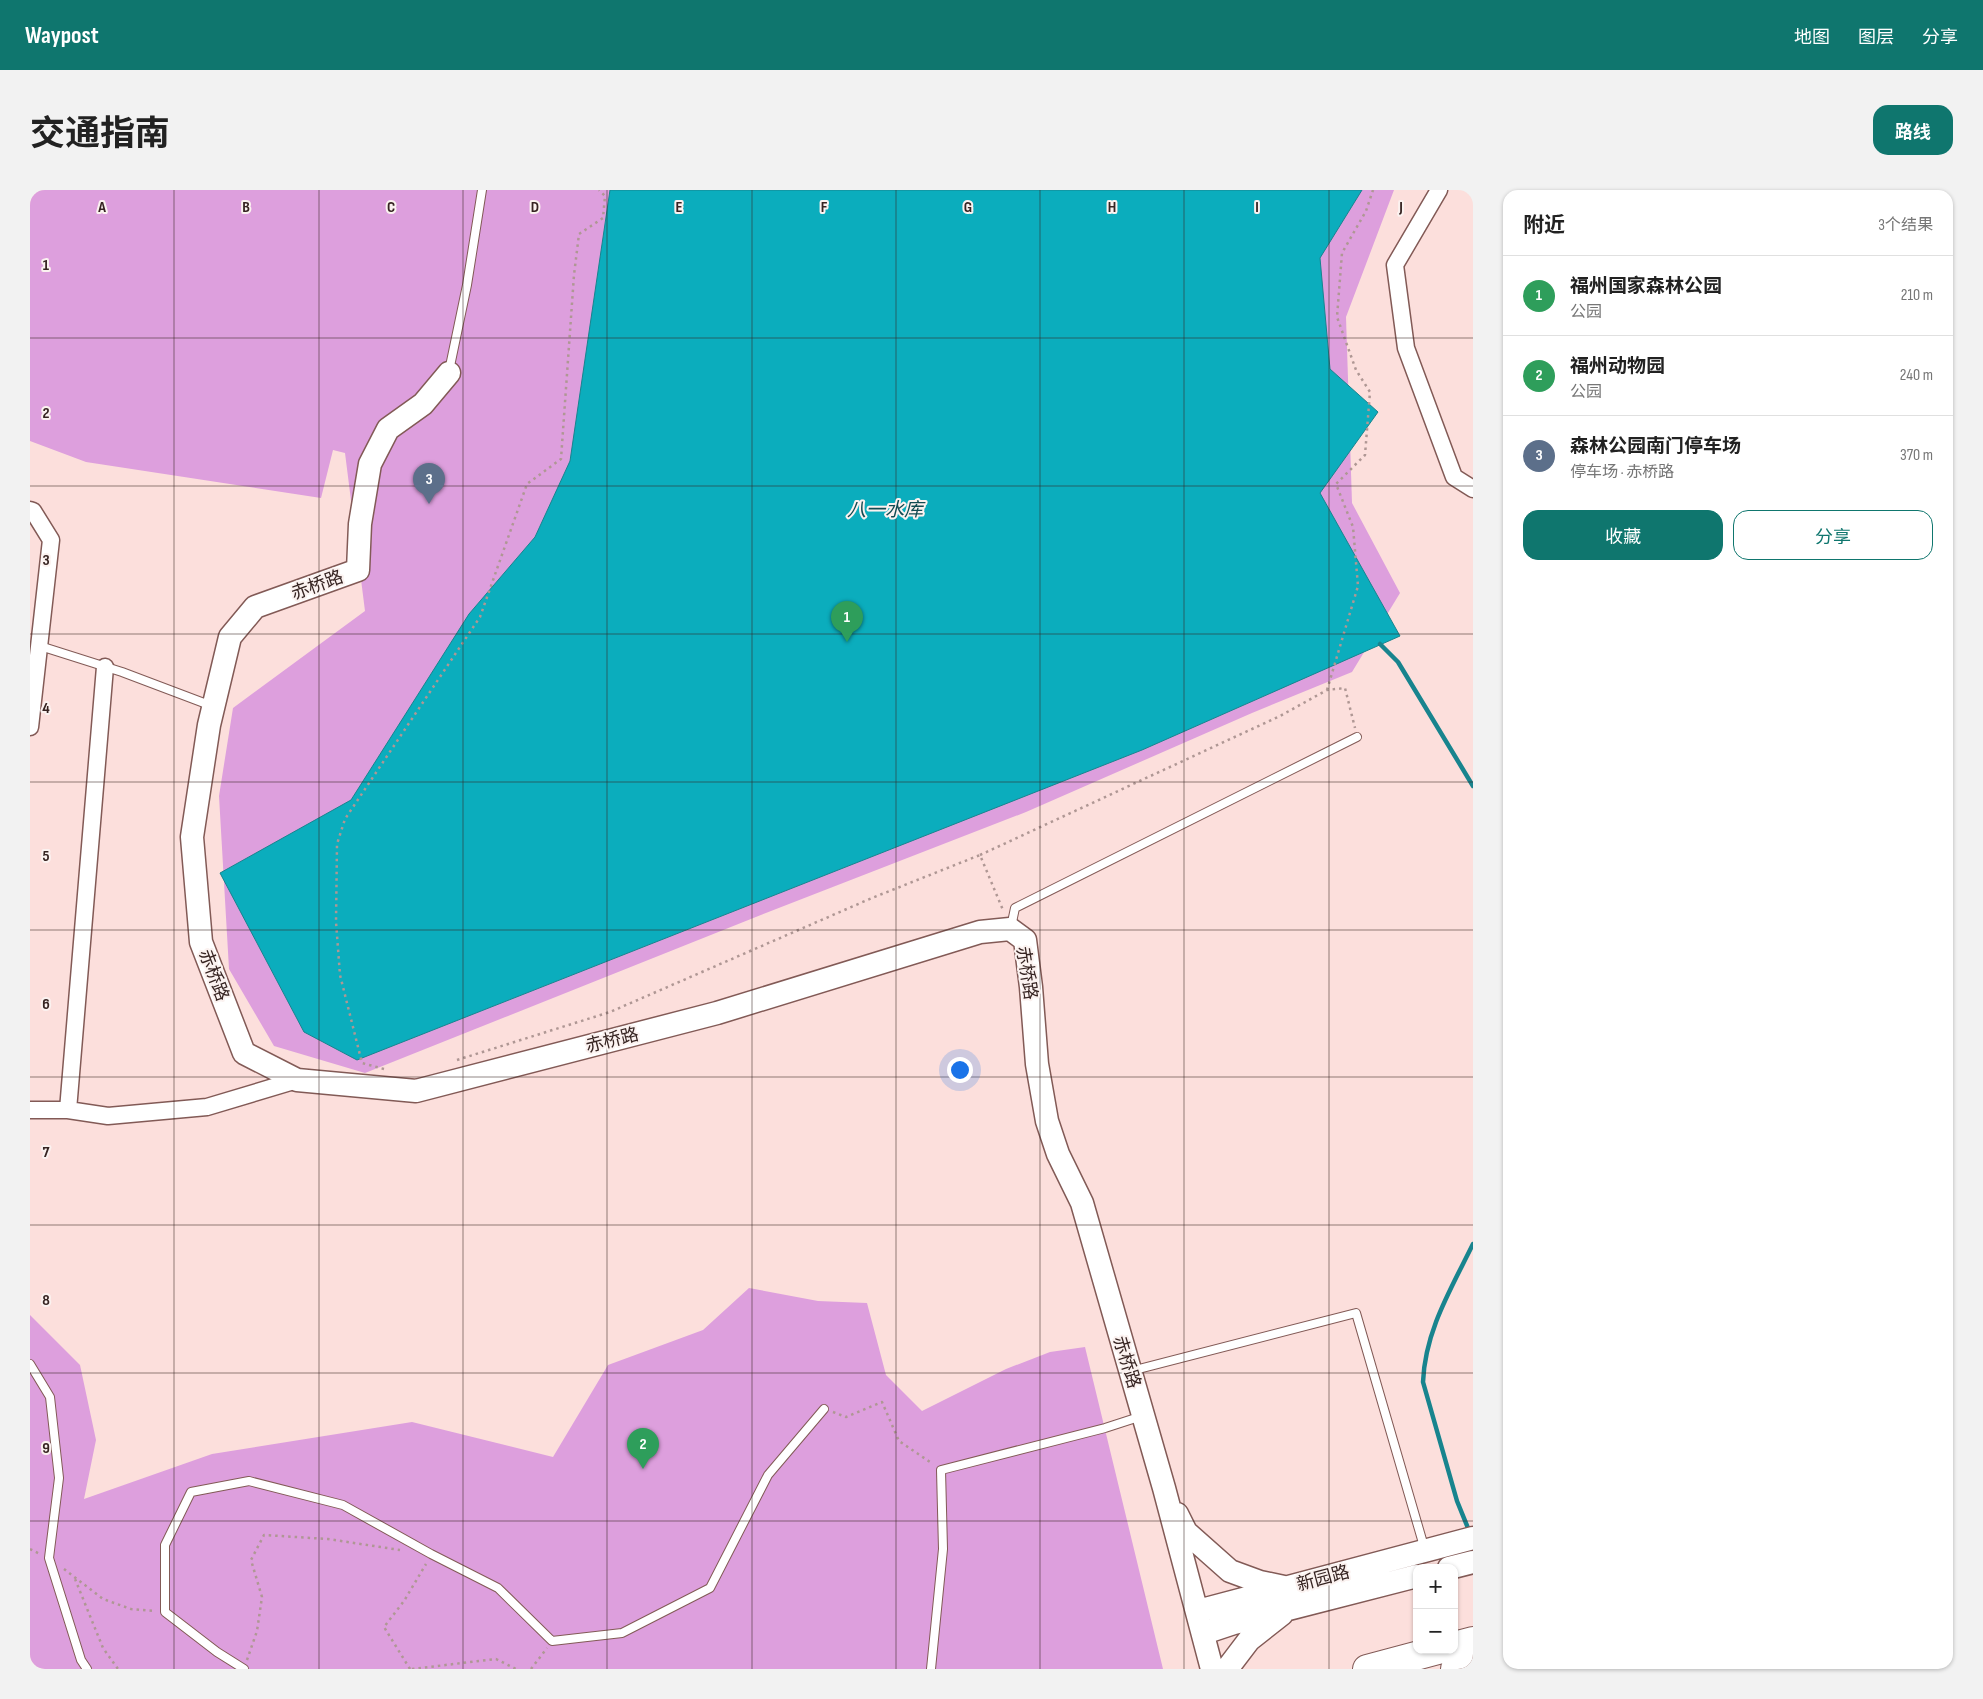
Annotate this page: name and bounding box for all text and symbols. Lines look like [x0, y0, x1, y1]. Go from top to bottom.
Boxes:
text: Waypost [25, 21, 99, 50]
text: 地图 [1794, 27, 1830, 48]
text: 图层 [1858, 27, 1894, 48]
text: 分享 [1922, 27, 1958, 48]
button: 路线 [1873, 105, 1953, 155]
text: 交通指南 [30, 113, 170, 156]
text: A [97, 198, 106, 217]
text: B [242, 198, 250, 217]
text: C [387, 198, 395, 217]
text: D [531, 198, 539, 217]
text: E [676, 198, 683, 217]
text: F [821, 198, 828, 217]
text: G [964, 198, 972, 217]
text: H [1108, 198, 1116, 217]
text: I [1255, 198, 1259, 217]
text: J [1398, 198, 1403, 217]
text: 附近 [1523, 213, 1565, 238]
text: 3个结果 [1878, 216, 1933, 235]
text: 1 [43, 256, 50, 275]
text: 福州国家森林公园 [1570, 275, 1722, 298]
text: 1 [1536, 286, 1542, 305]
text: 210 m [1901, 286, 1933, 305]
text: 公园 [1570, 303, 1602, 322]
text: 福州动物园 [1570, 355, 1665, 378]
text: 2 [1535, 366, 1543, 385]
text: 240 m [1900, 366, 1933, 385]
text: 公园 [1570, 383, 1602, 402]
text: 2 [42, 404, 50, 423]
text: 森林公园南门停车场 [1570, 435, 1741, 458]
text: 3 [1535, 446, 1543, 465]
text: 370 m [1900, 446, 1933, 465]
pin: 3 [413, 463, 445, 504]
text: 停车场 · 赤桥路 [1570, 463, 1674, 482]
water label: 八一水库 [847, 499, 926, 522]
button: 收藏 [1523, 510, 1723, 560]
button: 分享 [1733, 510, 1933, 560]
text: 3 [42, 551, 50, 570]
street label: 赤桥路 [288, 566, 346, 605]
pin: 1 [831, 601, 863, 642]
text: 4 [42, 699, 50, 718]
text: 5 [42, 847, 50, 866]
street label: 赤桥路 [1012, 945, 1041, 1001]
street label: 赤桥路 [194, 946, 233, 1004]
text: 6 [42, 995, 50, 1014]
street label: 赤桥路 [583, 1024, 641, 1057]
your location [947, 1057, 973, 1083]
text: 7 [43, 1143, 50, 1162]
text: 8 [42, 1291, 50, 1310]
street label: 赤桥路 [1109, 1333, 1144, 1391]
pin: 2 [627, 1428, 659, 1469]
text: 9 [42, 1439, 50, 1458]
street label: 新园路 [1294, 1561, 1352, 1596]
map controls [1413, 1564, 1458, 1654]
button: + [1413, 1564, 1458, 1609]
button: − [1413, 1609, 1458, 1654]

